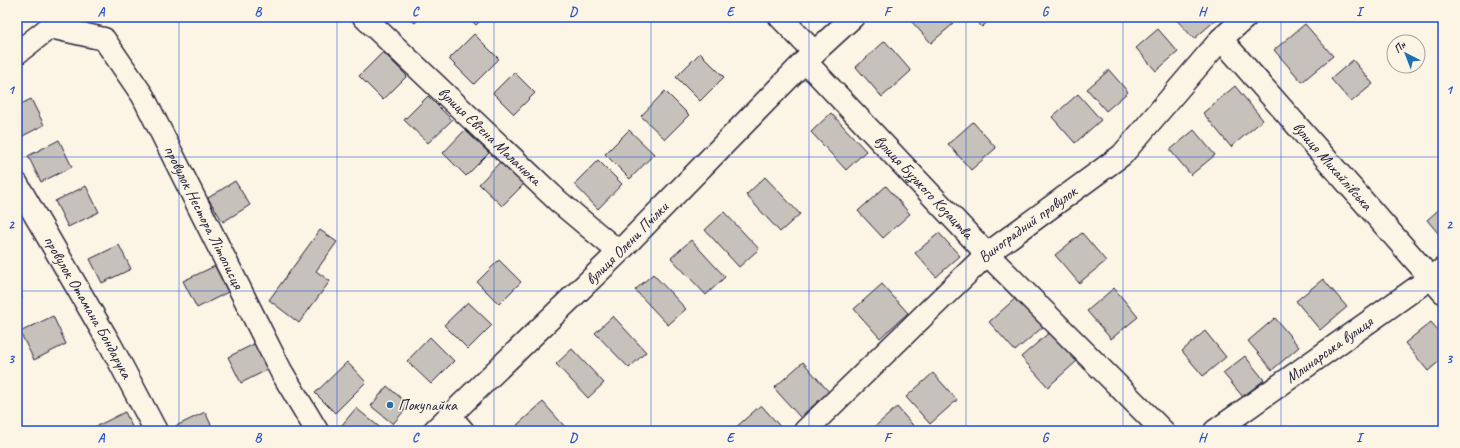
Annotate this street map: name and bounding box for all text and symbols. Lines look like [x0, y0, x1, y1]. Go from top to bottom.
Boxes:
text: A [98, 4, 106, 20]
text: B [255, 4, 263, 20]
text: C [412, 4, 420, 20]
text: D [569, 4, 578, 20]
text: E [727, 4, 736, 20]
text: F [884, 4, 893, 20]
text: G [1042, 4, 1050, 20]
text: H [1198, 4, 1208, 20]
text: I [1356, 4, 1365, 20]
north arrow [1386, 34, 1426, 74]
text: Пн [1390, 37, 1409, 56]
text: 1 [8, 82, 16, 98]
street label: вулиця Євгена Маланюка [434, 82, 546, 191]
text: 1 [1446, 82, 1454, 98]
street label: вулиця Михайлівська [1288, 118, 1377, 215]
street label: вулиця Бузького Козацтва [870, 131, 978, 244]
street label: провулок Нестора Літописця [159, 142, 249, 294]
street label: Виноградний провулок [974, 181, 1082, 267]
street label: вулиця Олени Пчілки [581, 197, 673, 289]
text: 2 [8, 217, 15, 233]
text: 2 [1446, 217, 1453, 233]
street label: провулок Отамана Бондарука [39, 232, 137, 383]
street label: Млинарська вулиця [1282, 311, 1378, 388]
text: 3 [8, 351, 15, 367]
text: 3 [1446, 351, 1453, 367]
place label: Покупайка [398, 395, 458, 415]
marker: Покупайка [385, 400, 395, 410]
text: A [98, 430, 106, 446]
text: B [255, 430, 263, 446]
text: C [412, 430, 420, 446]
text: D [569, 430, 578, 446]
text: E [727, 430, 736, 446]
text: F [884, 430, 893, 446]
text: G [1042, 430, 1050, 446]
text: H [1198, 430, 1208, 446]
text: I [1356, 430, 1365, 446]

